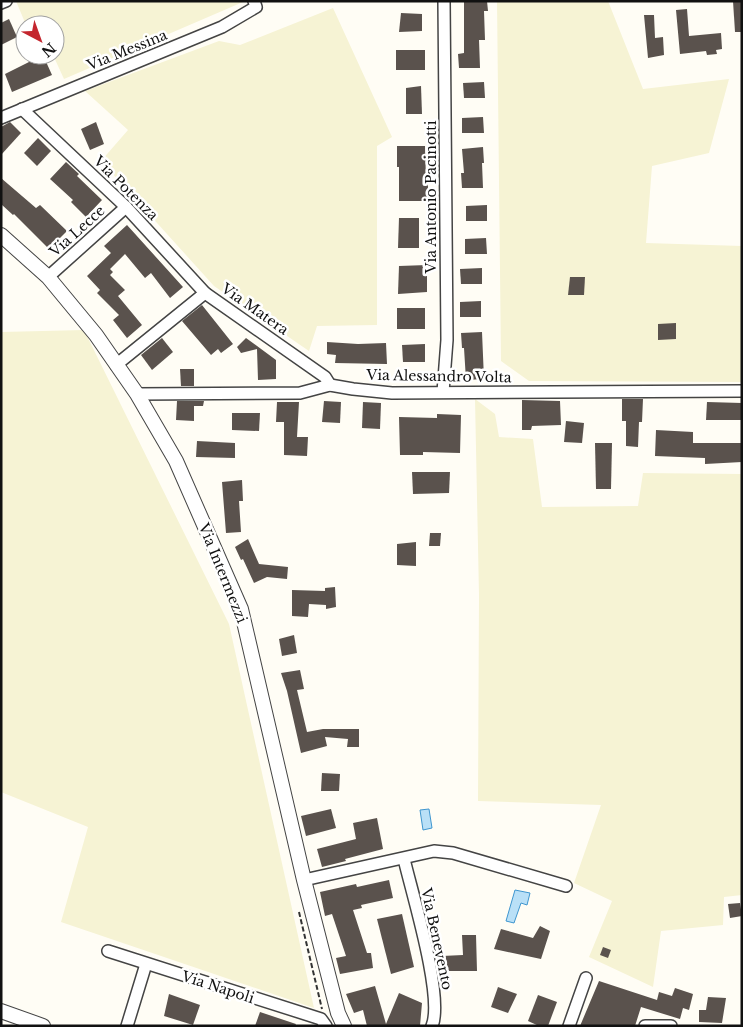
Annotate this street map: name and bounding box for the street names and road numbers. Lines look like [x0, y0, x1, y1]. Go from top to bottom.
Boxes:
street label: Via Messina [83, 26, 170, 75]
street label: Via Antonio Pacinotti [422, 120, 440, 274]
street label: Via Potenza [89, 151, 162, 224]
street label: Via Lecce [45, 201, 108, 261]
street label: Via Matera [217, 279, 292, 339]
street label: Via Alessandro Volta [365, 366, 512, 386]
street label: Via Intermezzi [194, 520, 251, 626]
street label: Via Benevento [417, 885, 457, 992]
street label: Via Napoli [179, 967, 257, 1007]

